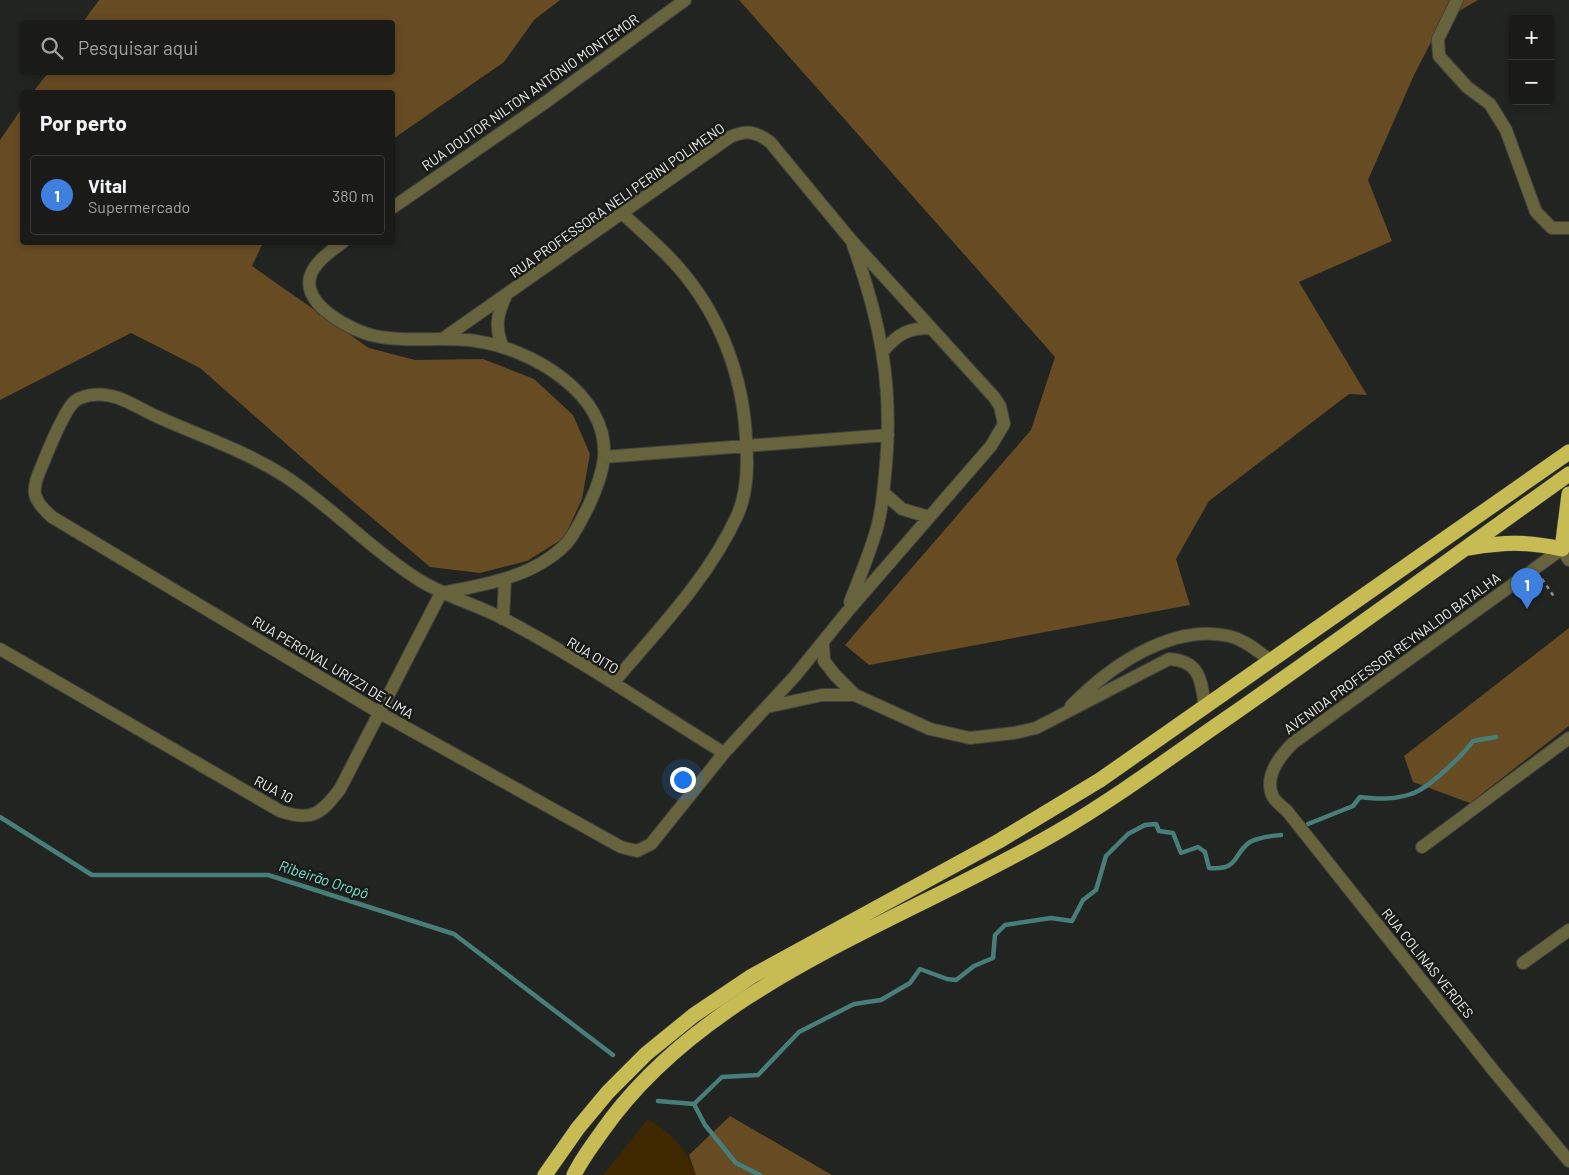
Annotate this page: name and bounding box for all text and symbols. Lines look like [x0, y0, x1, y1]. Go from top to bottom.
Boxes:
street label: RUA DOUTOR NILTON ANTÔNIO MONTEMOR [418, 10, 642, 174]
map controls [1509, 15, 1554, 105]
button: + [1509, 15, 1554, 60]
search box [20, 20, 395, 75]
icon: search [38, 34, 66, 62]
text: Pesquisar aqui [78, 36, 198, 59]
button: − [1509, 60, 1554, 105]
text: Por perto [40, 110, 127, 135]
street label: RUA PROFESSORA NELI PERINI POLIMENO [506, 119, 728, 281]
text: Vital [88, 174, 127, 197]
text: 1 [54, 186, 60, 205]
text: 380 m [332, 186, 374, 205]
text: Supermercado [88, 197, 190, 216]
street label: AVENIDA PROFESSOR REYNALDO BATALHA [1280, 568, 1504, 737]
pin: 1 [1511, 568, 1543, 609]
street label: RUA PERCIVAL URIZZI DE LIMA [249, 612, 417, 722]
street label: RUA OITO [564, 633, 622, 677]
your location [670, 767, 696, 793]
street label: RUA 10 [252, 772, 296, 806]
water label: Ribeirão Oropô [277, 856, 371, 902]
street label: RUA COLINAS VERDES [1378, 905, 1478, 1021]

